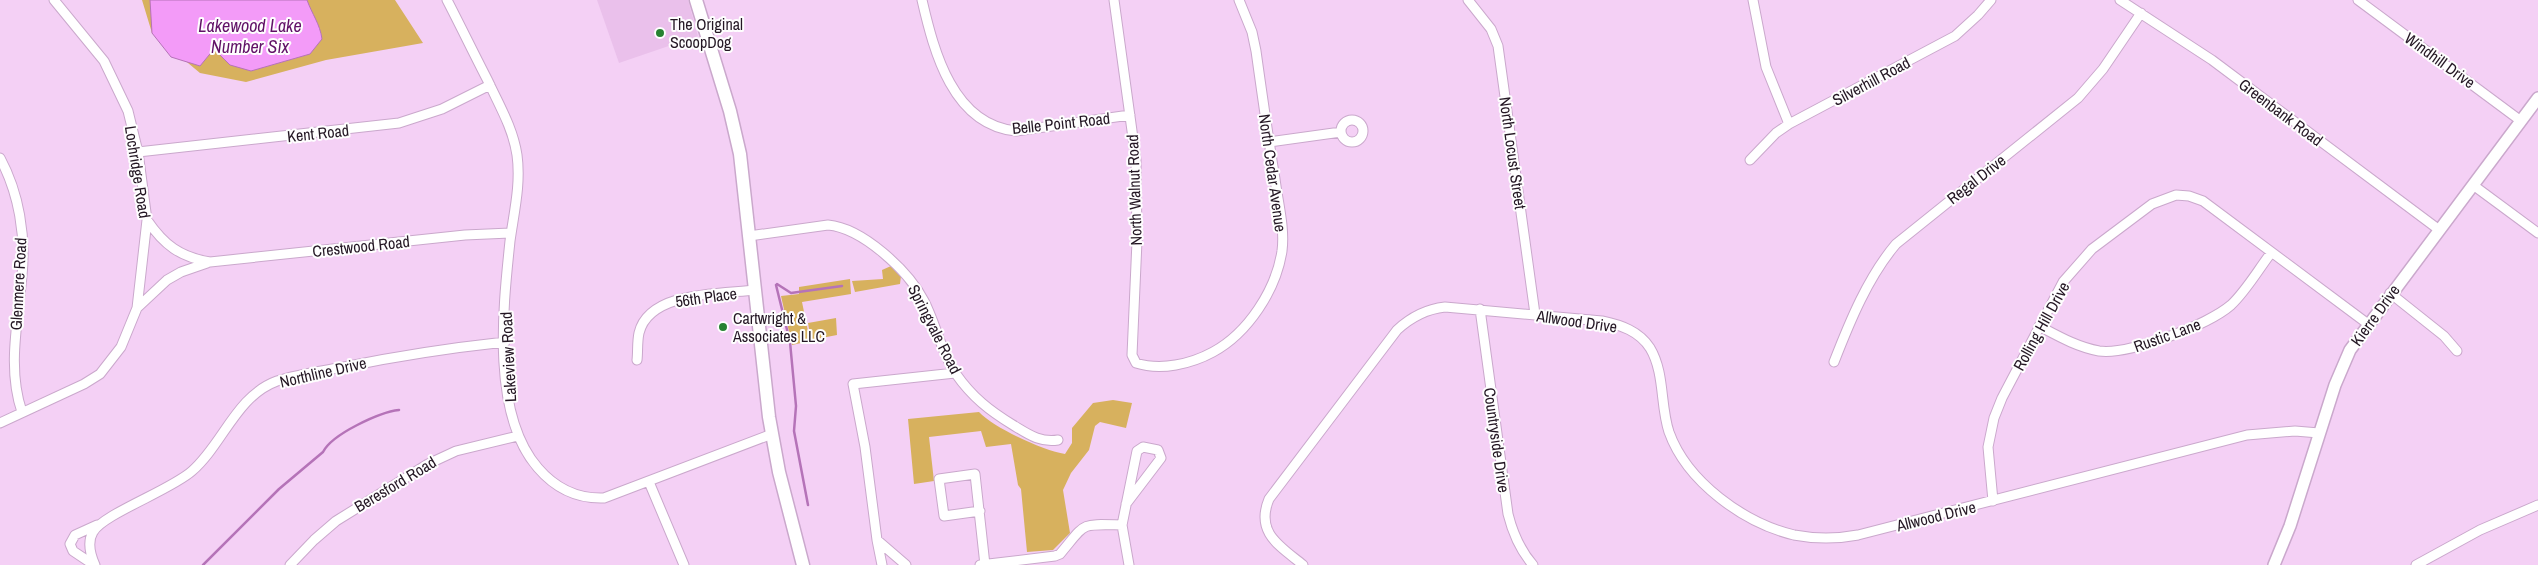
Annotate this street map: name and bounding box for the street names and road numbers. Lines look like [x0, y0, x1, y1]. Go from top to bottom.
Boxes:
street label: Windhill Drive [2400, 27, 2480, 93]
street label: Silverhill Road [1828, 51, 1914, 111]
street label: Greenbank Road [2234, 73, 2328, 151]
street label: North Locust Street [1494, 95, 1532, 211]
street label: Belle Point Road [1011, 107, 1111, 139]
street label: North Cedar Avenue [1254, 113, 1292, 233]
street label: Kent Road [286, 119, 350, 147]
street label: Lochridge Road [120, 124, 156, 220]
street label: North Walnut Road [1121, 134, 1147, 246]
street label: Regal Drive [1942, 149, 2010, 209]
street label: Crestwood Road [311, 230, 411, 262]
street label: Glenmere Road [5, 237, 31, 331]
street label: Rolling Hill Drive [2008, 278, 2074, 374]
street label: Springvale Road [903, 280, 967, 378]
street label: Kierre Drive [2345, 280, 2405, 350]
street label: 56th Place [674, 282, 738, 312]
street label: Allwood Drive [1534, 304, 1619, 338]
street label: Lakeview Road [495, 311, 521, 403]
street label: Rustic Lane [2130, 313, 2204, 357]
street label: Northline Drive [278, 351, 368, 393]
street label: Countryside Drive [1479, 386, 1515, 494]
street label: Beresford Road [350, 451, 440, 517]
street label: Allwood Drive [1893, 496, 1978, 537]

